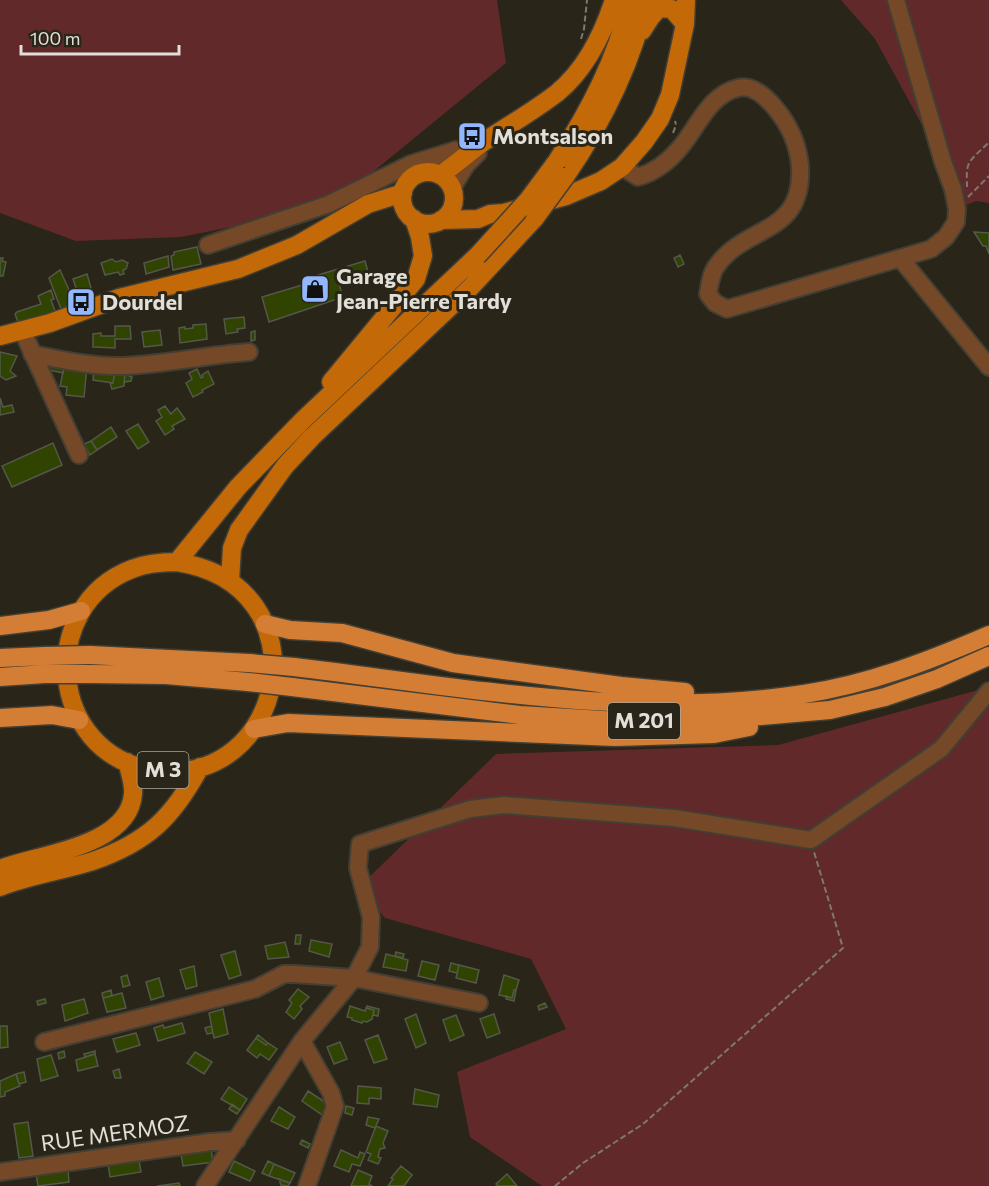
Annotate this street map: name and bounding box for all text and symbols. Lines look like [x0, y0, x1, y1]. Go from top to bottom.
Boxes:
scale bar [21, 18, 178, 56]
text: 100 m [30, 27, 80, 49]
bus stop icon: Montsalson [456, 120, 488, 152]
place label: Montsalson [493, 122, 613, 149]
place label: Garage Jean-Pierre Tardy [336, 262, 512, 314]
shop icon: Garage Jean-Pierre Tardy [299, 273, 331, 305]
bus stop icon: Dourdel [65, 286, 97, 318]
place label: Dourdel [102, 288, 183, 315]
road number: M 201 [608, 703, 680, 739]
road number: M 3 [138, 752, 188, 788]
street label: RUE MERMOZ [39, 1109, 191, 1156]

